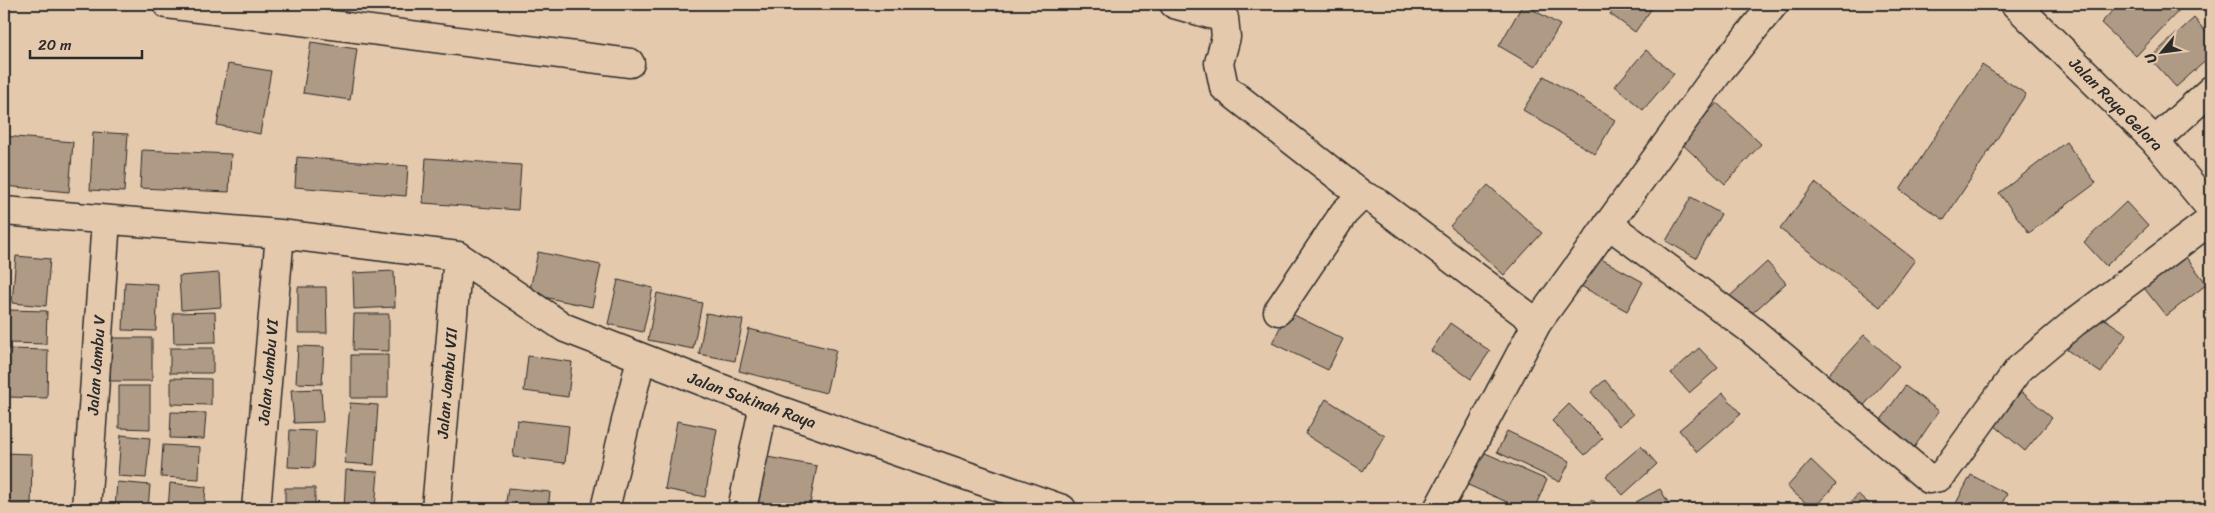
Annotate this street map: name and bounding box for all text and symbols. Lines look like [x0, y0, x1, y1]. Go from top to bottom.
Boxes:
scale bar [30, 28, 142, 60]
north arrow [2138, 28, 2188, 78]
text: 20 m [38, 32, 72, 58]
text: U [2138, 47, 2164, 68]
street label: Jalan Raya Gelora [2061, 49, 2170, 158]
street label: Jalan Jambu V [78, 314, 114, 417]
street label: Jalan Jambu VI [249, 316, 287, 427]
street label: Jalan Jambu VII [428, 326, 466, 441]
street label: Jalan Sakinah Raya [683, 363, 820, 437]

